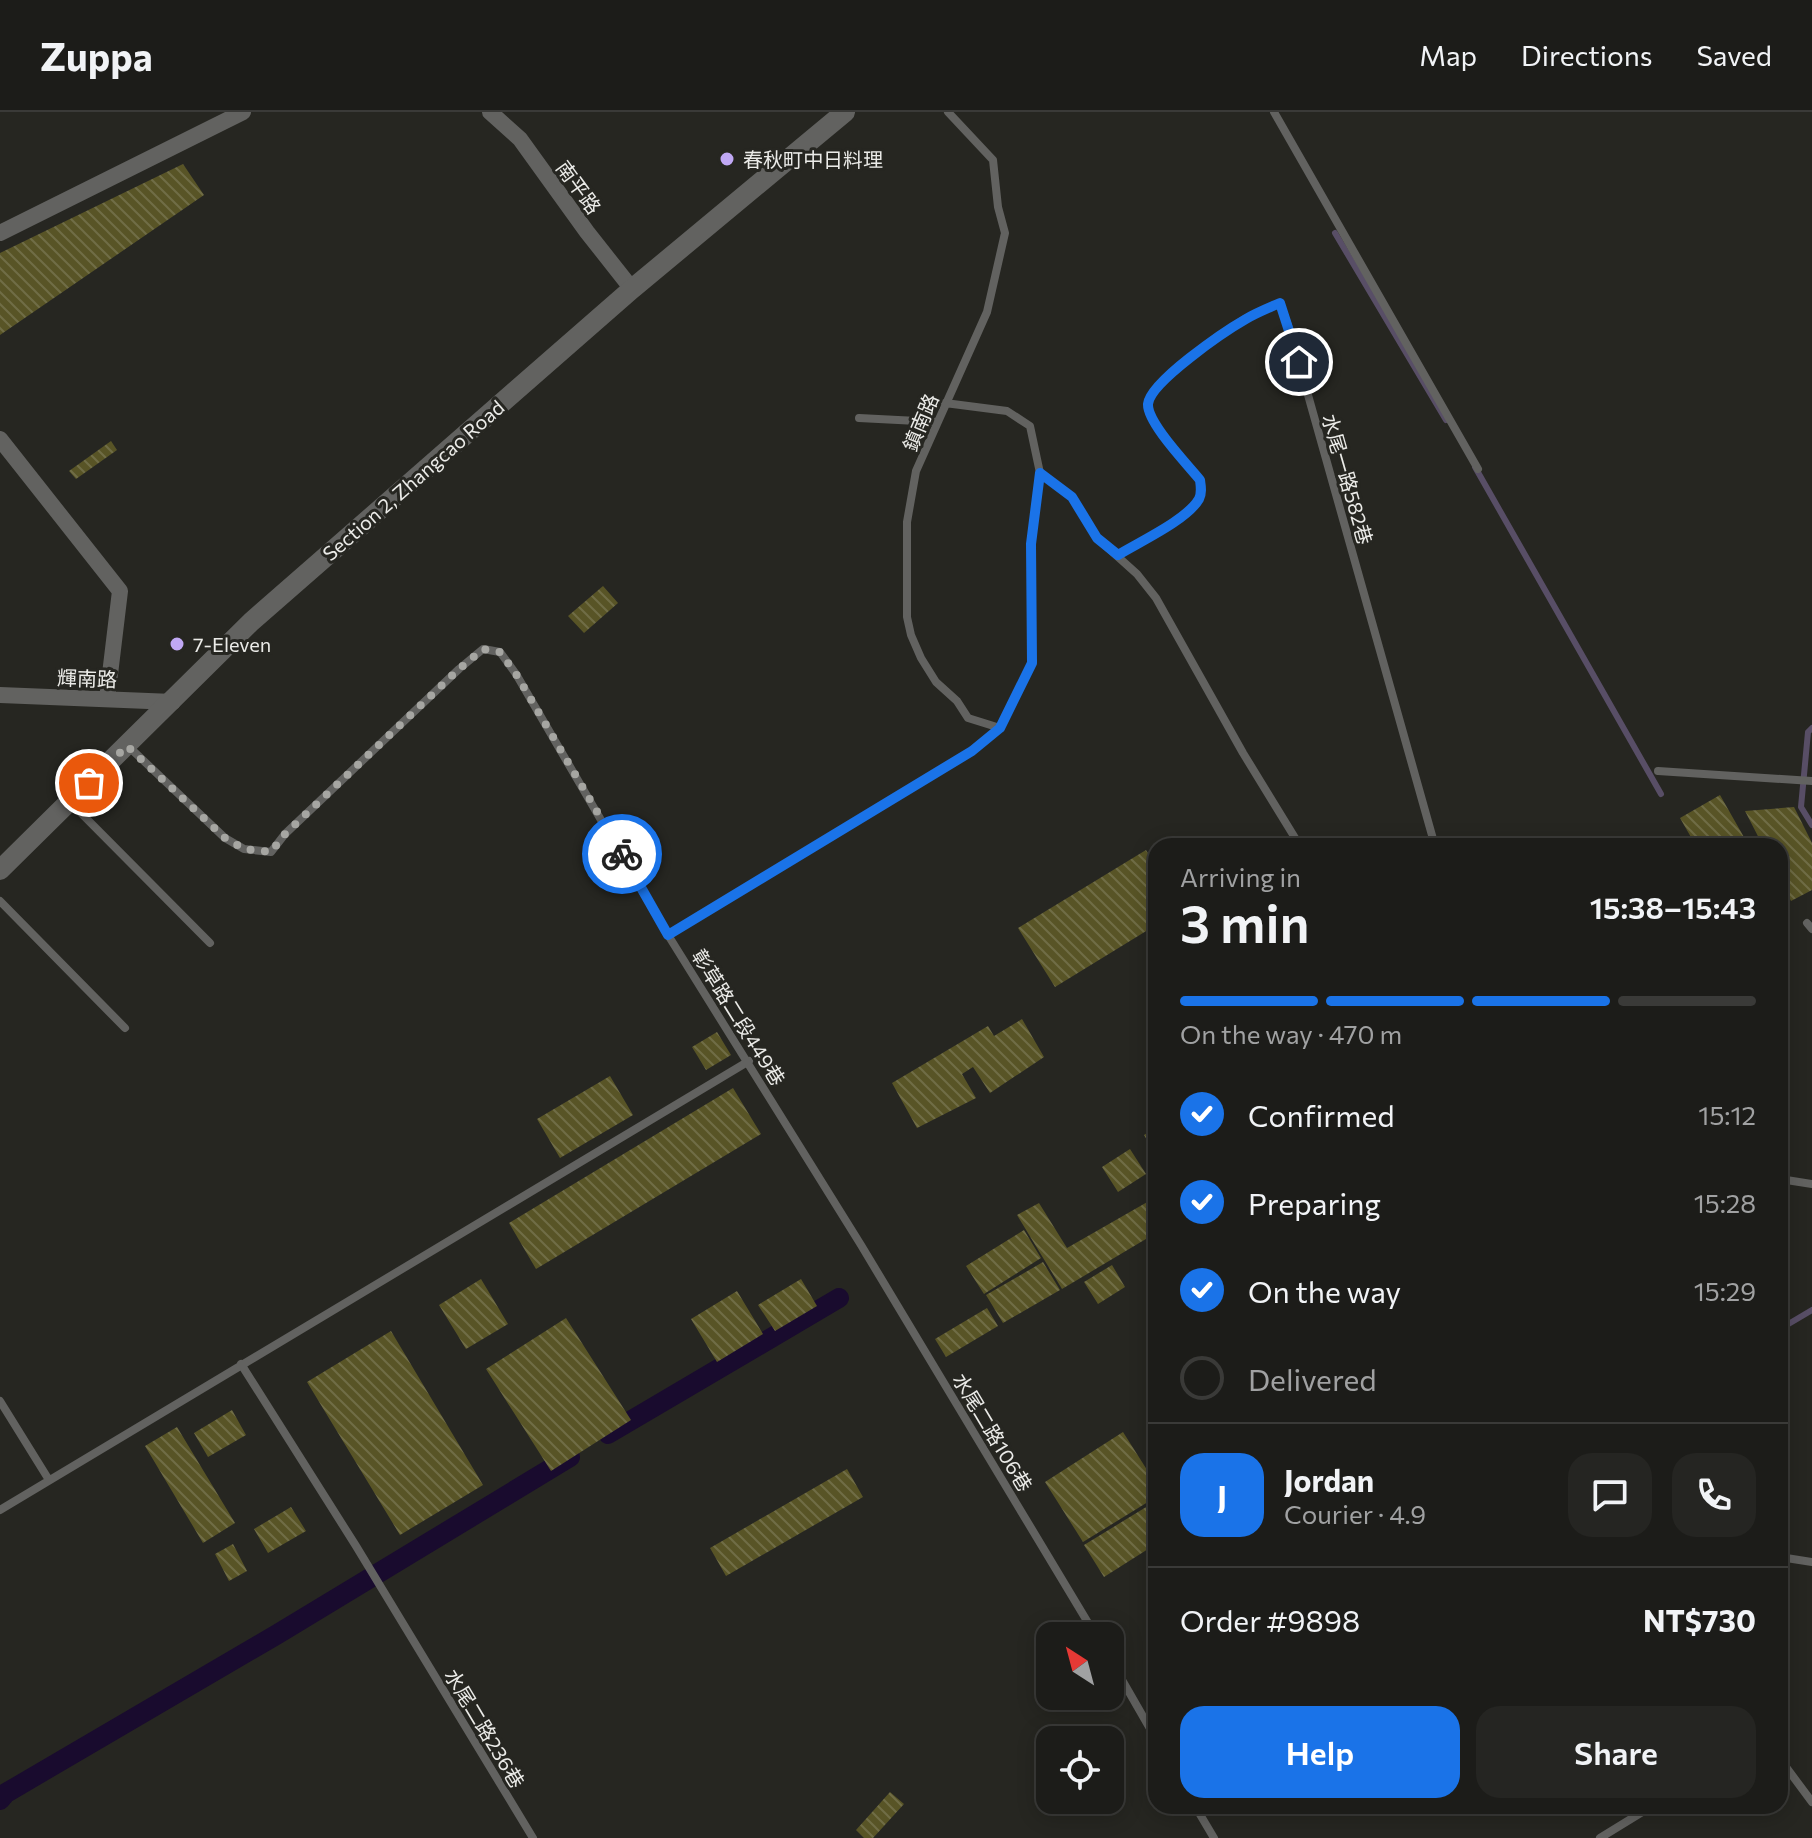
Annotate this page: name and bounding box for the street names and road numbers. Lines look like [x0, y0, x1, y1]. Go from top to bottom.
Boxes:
street label: 南平路 [552, 156, 606, 218]
street label: 鎮南路 [897, 390, 943, 454]
street label: Section 2, Zhangcao Road [317, 395, 509, 565]
street label: 水尾一路582巷 [1318, 411, 1378, 547]
street label: 輝南路 [57, 665, 117, 691]
street label: 彰草路二段449巷 [687, 944, 791, 1090]
street label: 水尾二路106巷 [948, 1368, 1038, 1496]
street label: 水尾二路236巷 [440, 1664, 530, 1792]

